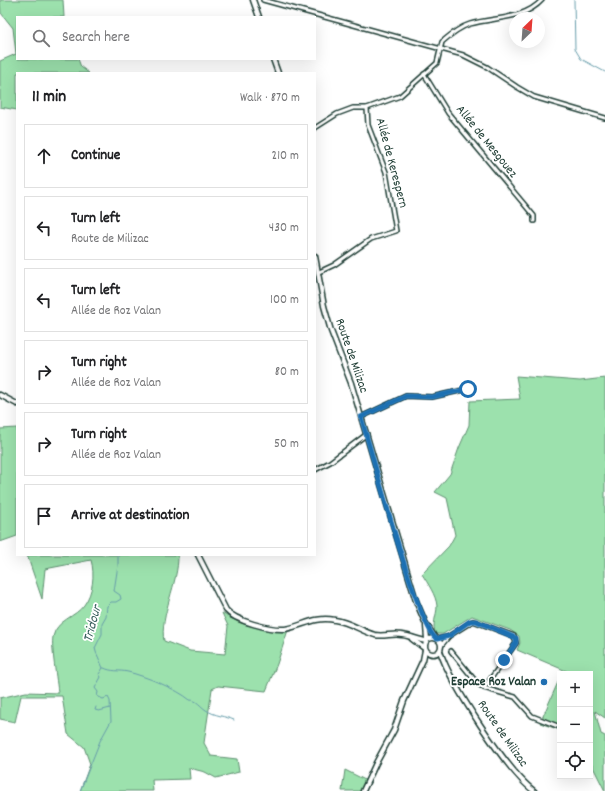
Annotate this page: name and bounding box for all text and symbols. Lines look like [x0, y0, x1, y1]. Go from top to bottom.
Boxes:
north arrow [509, 12, 545, 48]
search box [16, 16, 316, 60]
icon: search [30, 27, 52, 49]
text: Search here [62, 27, 130, 49]
text: 11 min [32, 86, 66, 110]
text: Walk · 870 m [240, 89, 300, 108]
street label: Allée de Mesgouez [451, 101, 521, 183]
street label: Allée de Kerespern [370, 116, 412, 210]
icon: ahead [33, 145, 55, 167]
text: Continue [71, 145, 120, 167]
text: 210 m [271, 147, 299, 166]
text: Turn left [71, 208, 120, 230]
icon: left [33, 217, 55, 239]
text: 430 m [269, 219, 299, 238]
text: Route de Milizac [71, 230, 149, 249]
text: Turn left [71, 280, 120, 302]
icon: left [33, 289, 55, 311]
text: 100 m [270, 291, 299, 310]
text: Allée de Roz Valan [71, 302, 161, 321]
street label: Route de Milizac [329, 316, 373, 396]
text: Turn right [71, 352, 127, 374]
icon: right [33, 361, 55, 383]
text: 80 m [275, 363, 299, 382]
text: Allée de Roz Valan [71, 374, 161, 393]
route start [459, 380, 477, 398]
text: Turn right [71, 424, 127, 446]
icon: right [33, 433, 55, 455]
text: 50 m [274, 435, 299, 454]
text: Allée de Roz Valan [71, 446, 161, 465]
icon: arrive [33, 505, 55, 527]
text: Arrive at destination [71, 505, 189, 527]
water label: Tridour [79, 602, 108, 645]
route end [495, 651, 513, 669]
map controls [557, 671, 593, 779]
button: + [557, 671, 593, 707]
place label: Espace Roz Valan [451, 673, 536, 692]
marker: Espace Roz Valan [539, 677, 549, 687]
street label: Route de Milizac [472, 697, 532, 771]
button: − [557, 707, 593, 743]
button: locate [557, 743, 593, 779]

